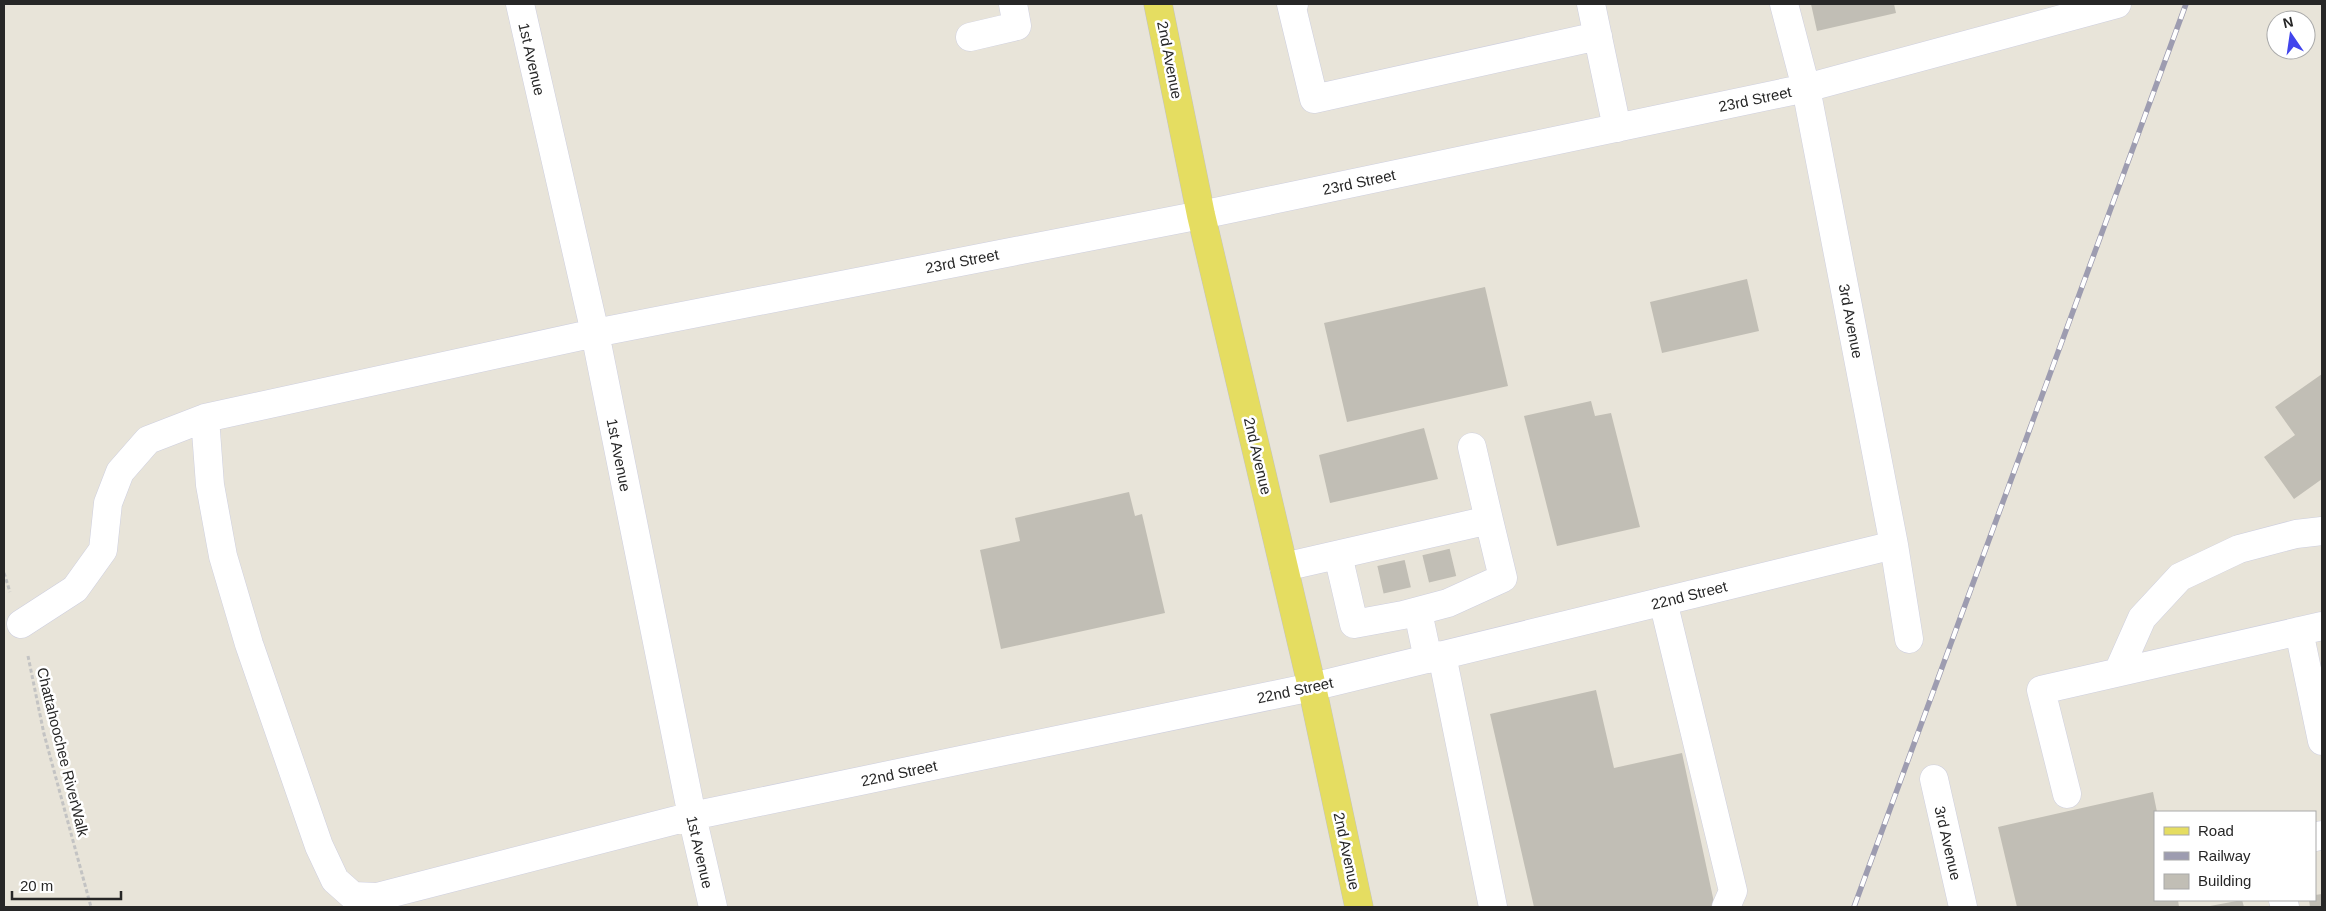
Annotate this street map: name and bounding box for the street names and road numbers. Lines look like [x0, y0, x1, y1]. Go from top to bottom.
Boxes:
street label: 2nd Avenue [1154, 20, 1186, 100]
street label: 1st Avenue [515, 21, 549, 97]
street label: 23rd Street [1717, 83, 1794, 115]
street label: 23rd Street [1321, 166, 1398, 198]
street label: 23rd Street [924, 245, 1001, 276]
street label: 3rd Avenue [1835, 282, 1867, 360]
street label: 2nd Avenue [1241, 416, 1275, 496]
street label: 1st Avenue [604, 417, 634, 493]
street label: 22nd Street [1649, 577, 1729, 613]
street label: Chattahoochee RiverWalk [34, 666, 92, 839]
street label: 22nd Street [1255, 673, 1336, 706]
street label: 22nd Street [859, 756, 940, 789]
street label: 3rd Avenue [1931, 804, 1965, 882]
street label: 2nd Avenue [1330, 811, 1364, 891]
street label: 1st Avenue [683, 814, 717, 890]

